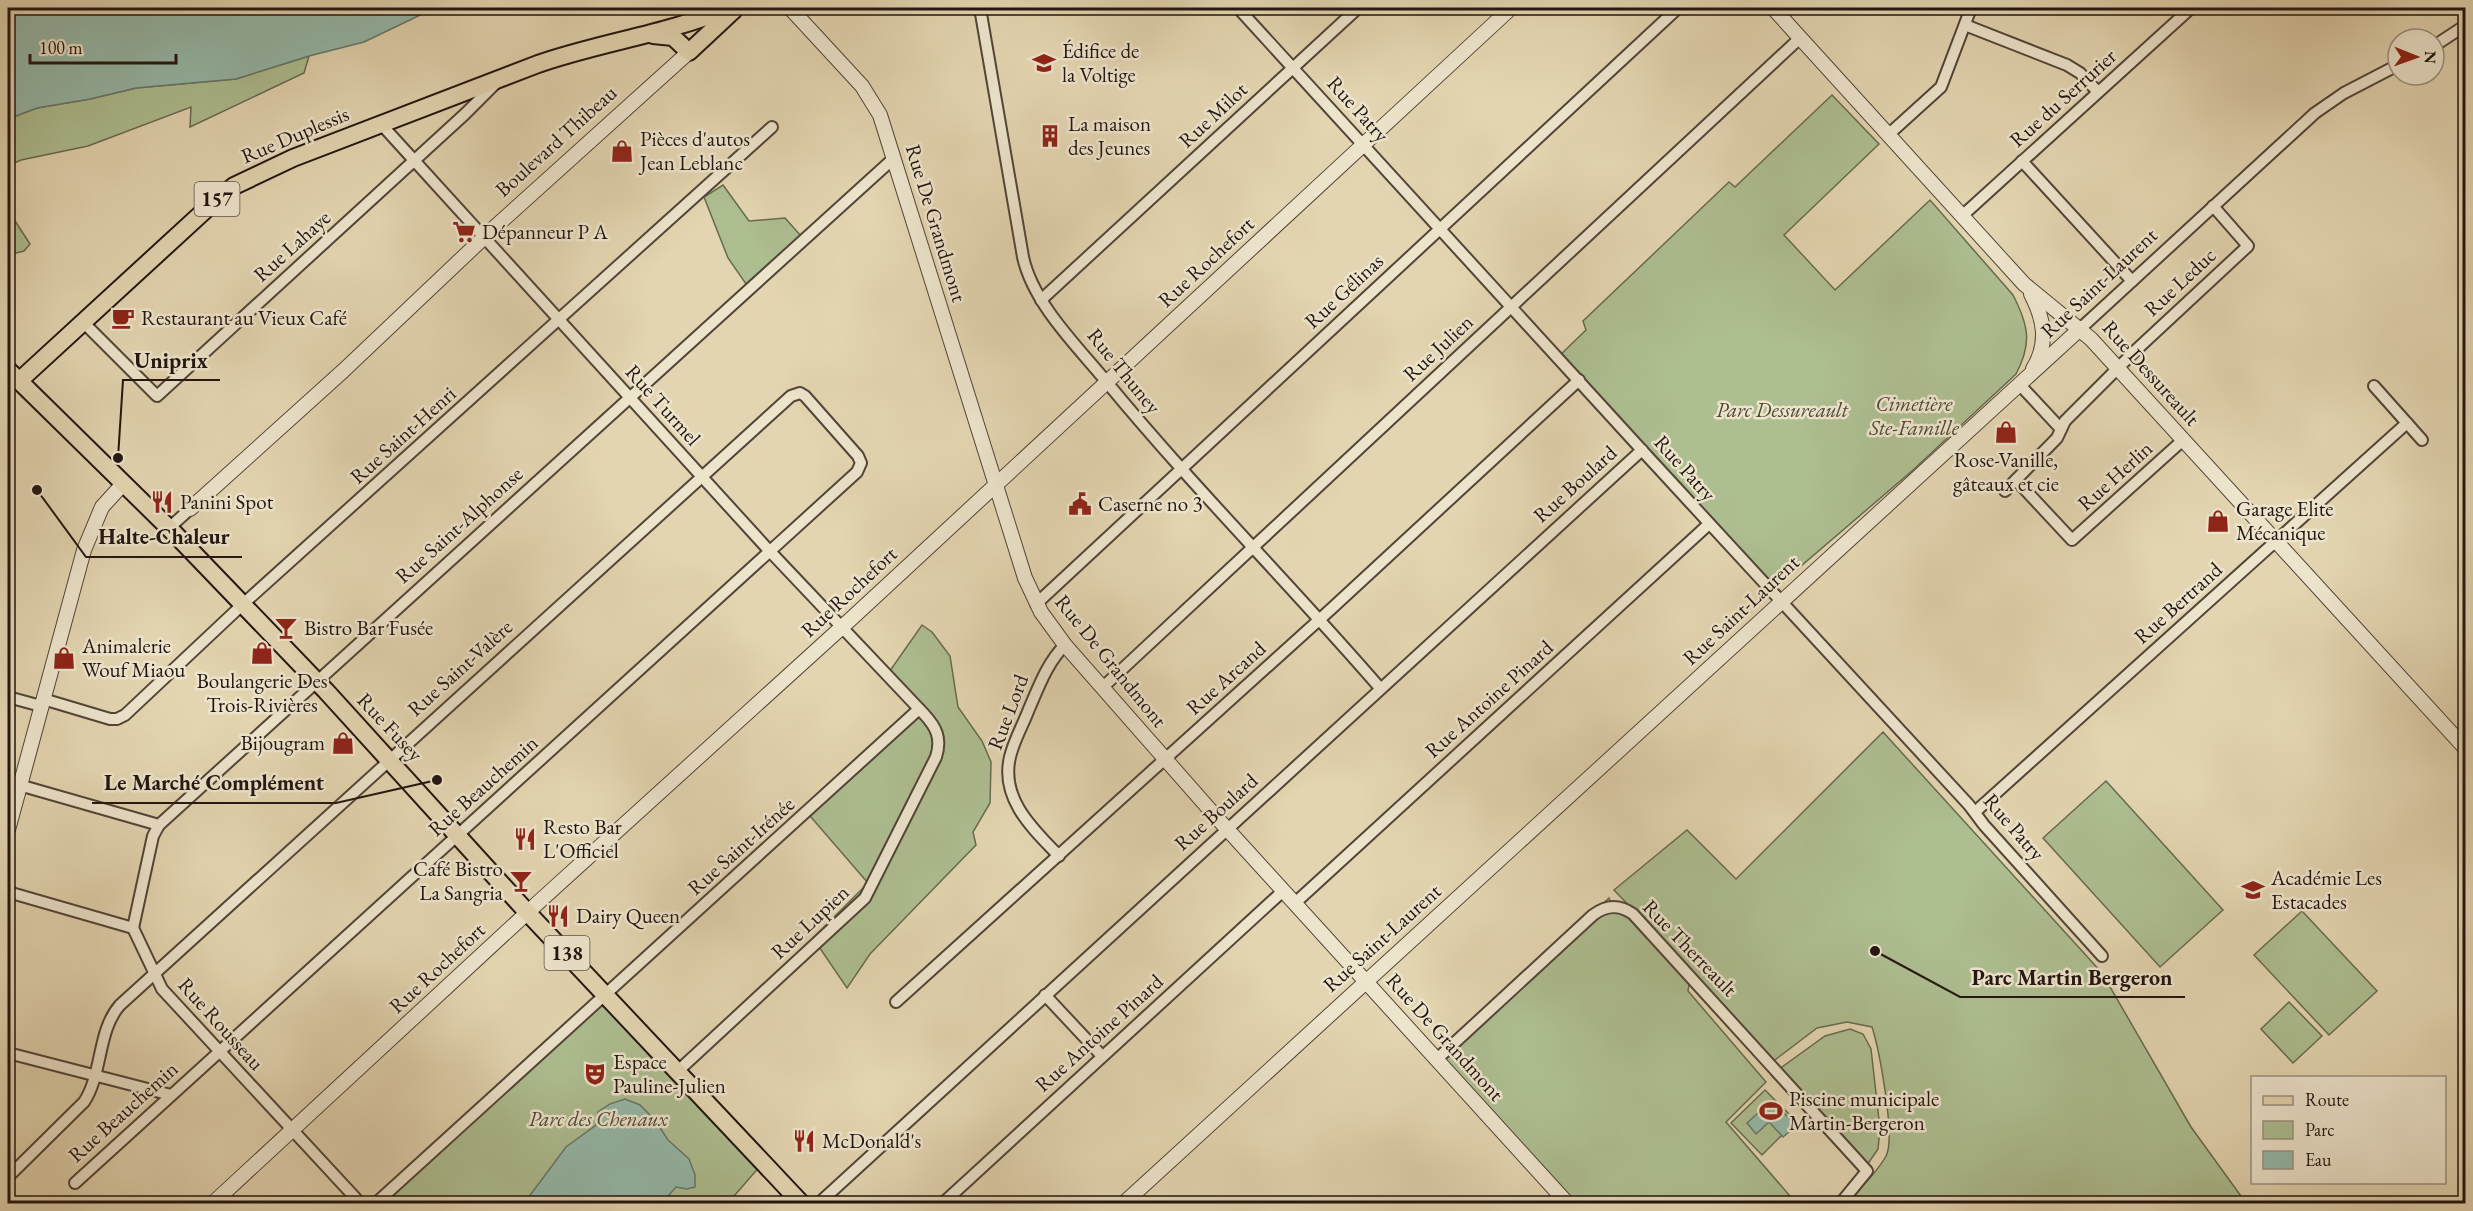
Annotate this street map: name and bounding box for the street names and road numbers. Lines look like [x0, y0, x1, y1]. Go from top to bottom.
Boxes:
street label: Rue du Serrurier [2004, 43, 2122, 153]
street label: Rue Patry [1322, 70, 1396, 148]
street label: Rue Milot [1173, 76, 1253, 153]
street label: Boulevard Thibeau [489, 79, 622, 202]
street label: Rue Duplessis [237, 100, 353, 169]
street label: Rue De Grandmont [900, 141, 973, 305]
road number: 157 [194, 182, 240, 216]
street label: Rue Lahaye [247, 204, 336, 287]
street label: Rue Rochefort [1152, 210, 1260, 313]
street label: Rue Saint-Laurent [2035, 221, 2163, 344]
street label: Rue Leduc [2138, 241, 2221, 322]
street label: Rue Gélinas [1298, 247, 1389, 334]
street label: Rue Julien [1397, 308, 1478, 387]
street label: Rue Dessureault [2097, 314, 2206, 432]
street label: Rue Thuney [1082, 322, 1168, 420]
street label: Rue Turmel [620, 358, 707, 451]
street label: Rue Saint-Henri [344, 380, 461, 489]
street label: Rue Patry [1649, 429, 1723, 507]
street label: Rue Herlin [2071, 435, 2158, 516]
street label: Rue Boulard [1527, 439, 1622, 528]
street label: Rue Saint-Alphonse [389, 460, 528, 589]
street label: Rue Rochefort [795, 540, 903, 643]
street label: Rue Saint-Laurent [1677, 548, 1805, 671]
street label: Rue Bertrand [2128, 556, 2228, 649]
street label: Rue De Grandmont [1049, 589, 1174, 733]
street label: Rue Saint-Valère [401, 613, 518, 722]
street label: Rue Arcand [1180, 634, 1271, 721]
street label: Rue Antoine Pinard [1419, 634, 1559, 763]
street label: Rue Lord [981, 670, 1034, 753]
street label: Rue Fusey [352, 687, 430, 767]
street label: Rue Beauchemin [422, 729, 543, 842]
street label: Rue Boulard [1168, 767, 1263, 856]
street label: Rue Patry [1978, 788, 2051, 866]
street label: Rue Saint-Irénée [682, 791, 800, 901]
street label: Rue Saint-Laurent [1317, 877, 1447, 998]
street label: Rue Lupien [765, 879, 854, 965]
street label: Rue Therreault [1637, 893, 1744, 1002]
street label: Rue Rochefort [383, 916, 491, 1019]
road number: 138 [544, 936, 590, 970]
street label: Rue De Grandmont [1381, 967, 1510, 1107]
street label: Rue Antoine Pinard [1029, 968, 1169, 1097]
street label: Rue Rousseau [173, 972, 270, 1076]
street label: Rue Beauchemin [62, 1055, 183, 1168]

